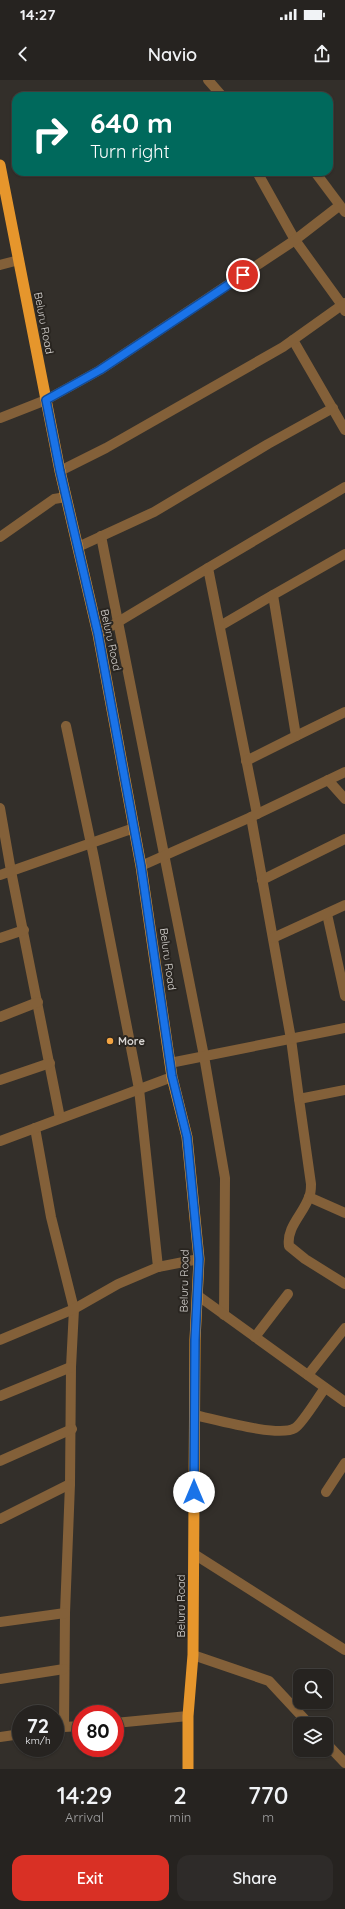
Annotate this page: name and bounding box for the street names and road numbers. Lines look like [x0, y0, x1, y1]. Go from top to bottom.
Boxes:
street label: Beluru Road [31, 291, 57, 355]
street label: Beluru Road [98, 608, 124, 672]
street label: Beluru Road [157, 927, 179, 991]
street label: Beluru Road [176, 1249, 192, 1313]
street label: Beluru Road [174, 1575, 188, 1637]

